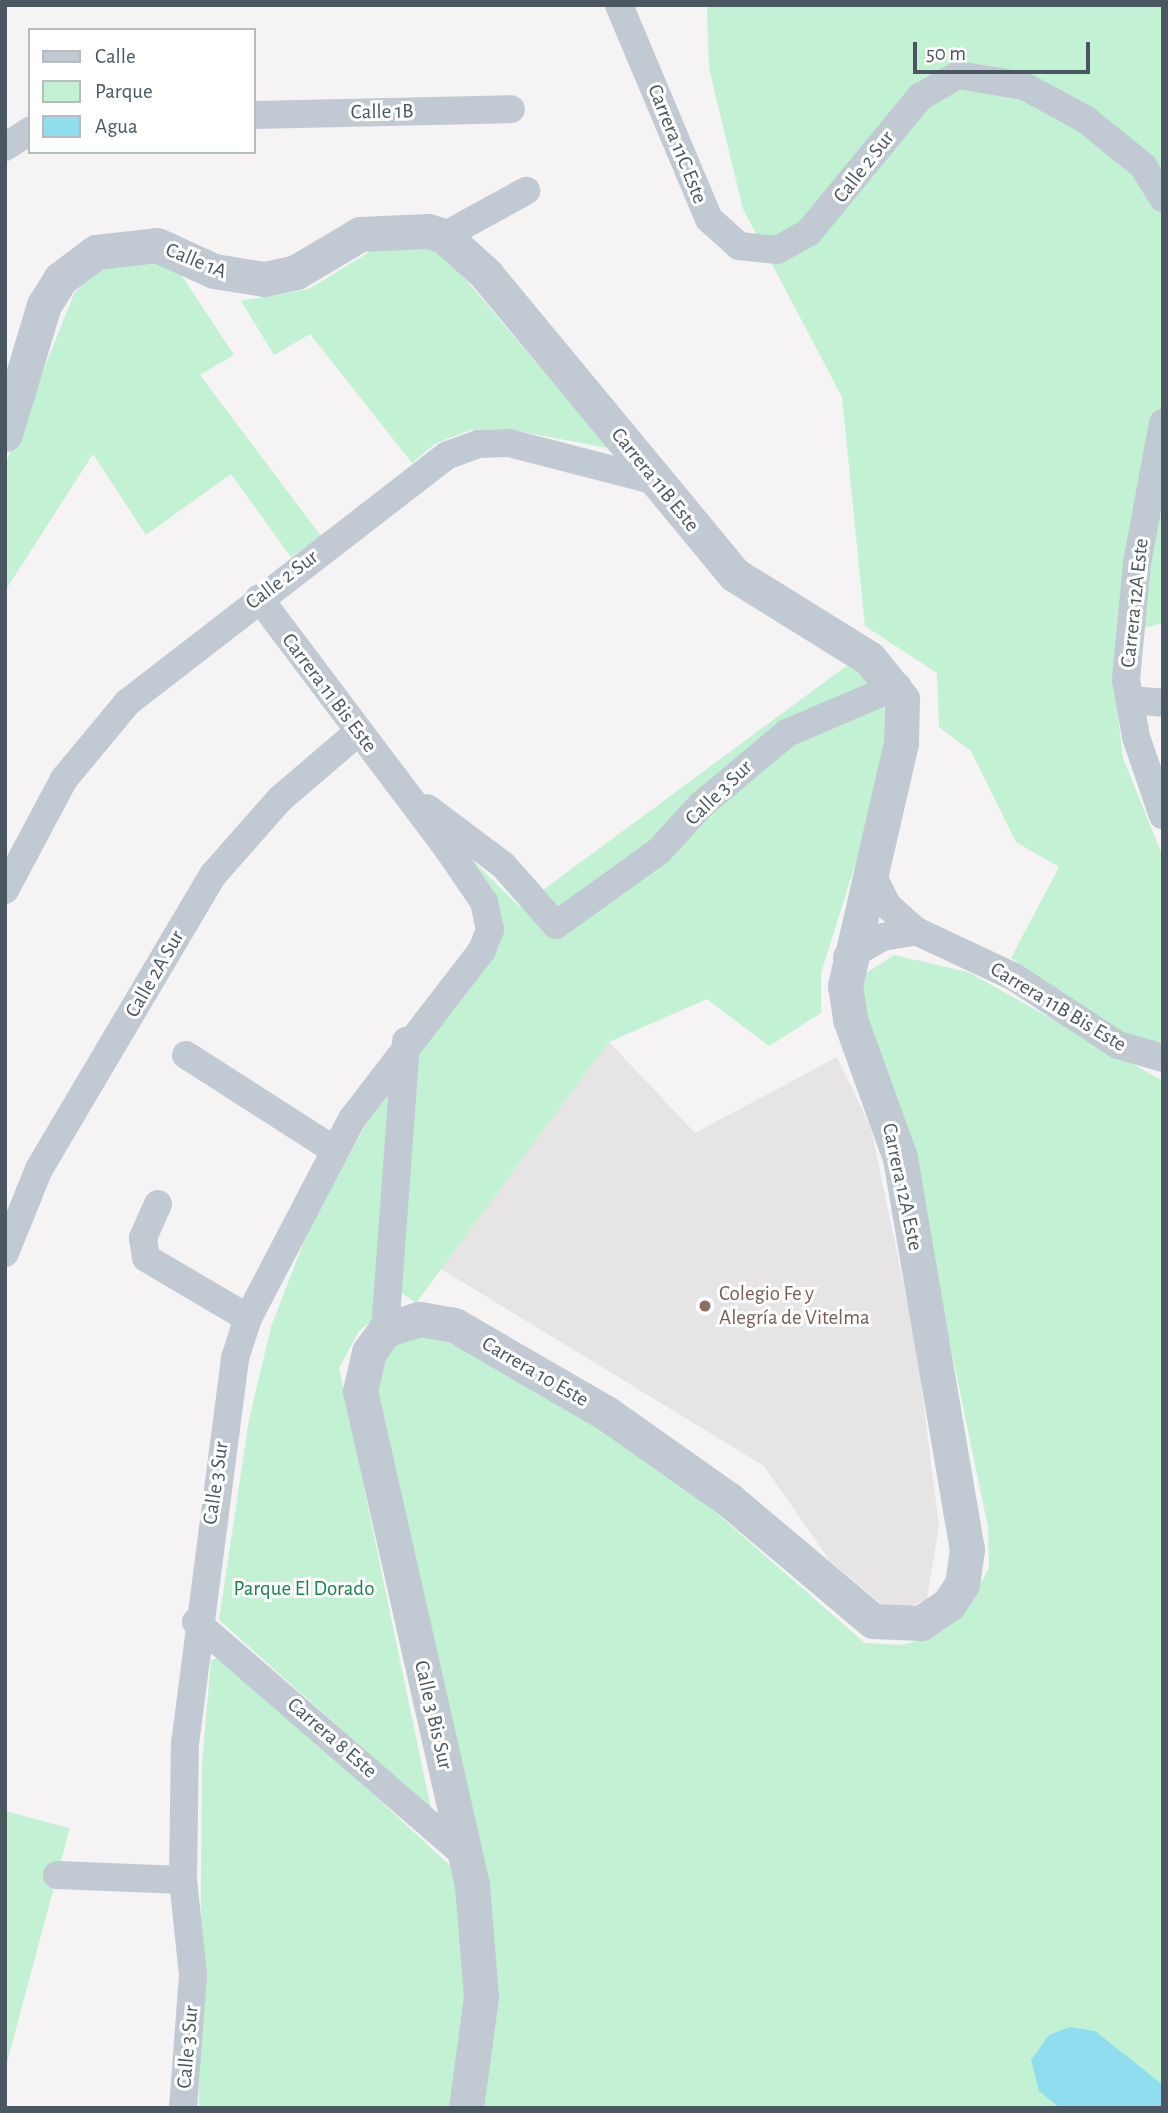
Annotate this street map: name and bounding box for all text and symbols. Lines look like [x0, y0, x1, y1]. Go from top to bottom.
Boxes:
legend [28, 28, 256, 154]
scale bar [916, 28, 1093, 72]
text: 50 m [926, 43, 966, 64]
text: Calle [95, 46, 136, 67]
text: Parque [95, 81, 153, 102]
street label: Carrera 11C Este [642, 81, 712, 207]
street label: Calle 1B [350, 99, 414, 125]
text: Agua [95, 116, 138, 137]
street label: Calle 2 Sur [828, 126, 900, 208]
street label: Calle 1A [162, 237, 230, 285]
street label: Carrera 11B Este [605, 423, 705, 537]
street label: Carrera 12A Este [1116, 537, 1154, 669]
street label: Calle 2 Sur [241, 545, 323, 615]
street label: Carrera 11 Bis Este [276, 628, 382, 758]
street label: Calle 3 Sur [680, 755, 758, 831]
street label: Calle 2A Sur [120, 926, 190, 1022]
street label: Carrera 11B Bis Este [985, 957, 1131, 1057]
street label: Carrera 12A Este [876, 1121, 928, 1253]
place label: Colegio Fe y Alegría de Vitelma [719, 1281, 870, 1331]
marker: Colegio Fe y Alegría de Vitelma [697, 1298, 713, 1314]
street label: Carrera 10 Este [477, 1331, 593, 1413]
street label: Calle 3 Sur [198, 1440, 234, 1526]
park label: Parque El Dorado [233, 1576, 375, 1602]
street label: Calle 3 Bis Sur [408, 1658, 458, 1772]
street label: Carrera 8 Este [282, 1692, 382, 1784]
street label: Calle 3 Sur [172, 2004, 204, 2090]

